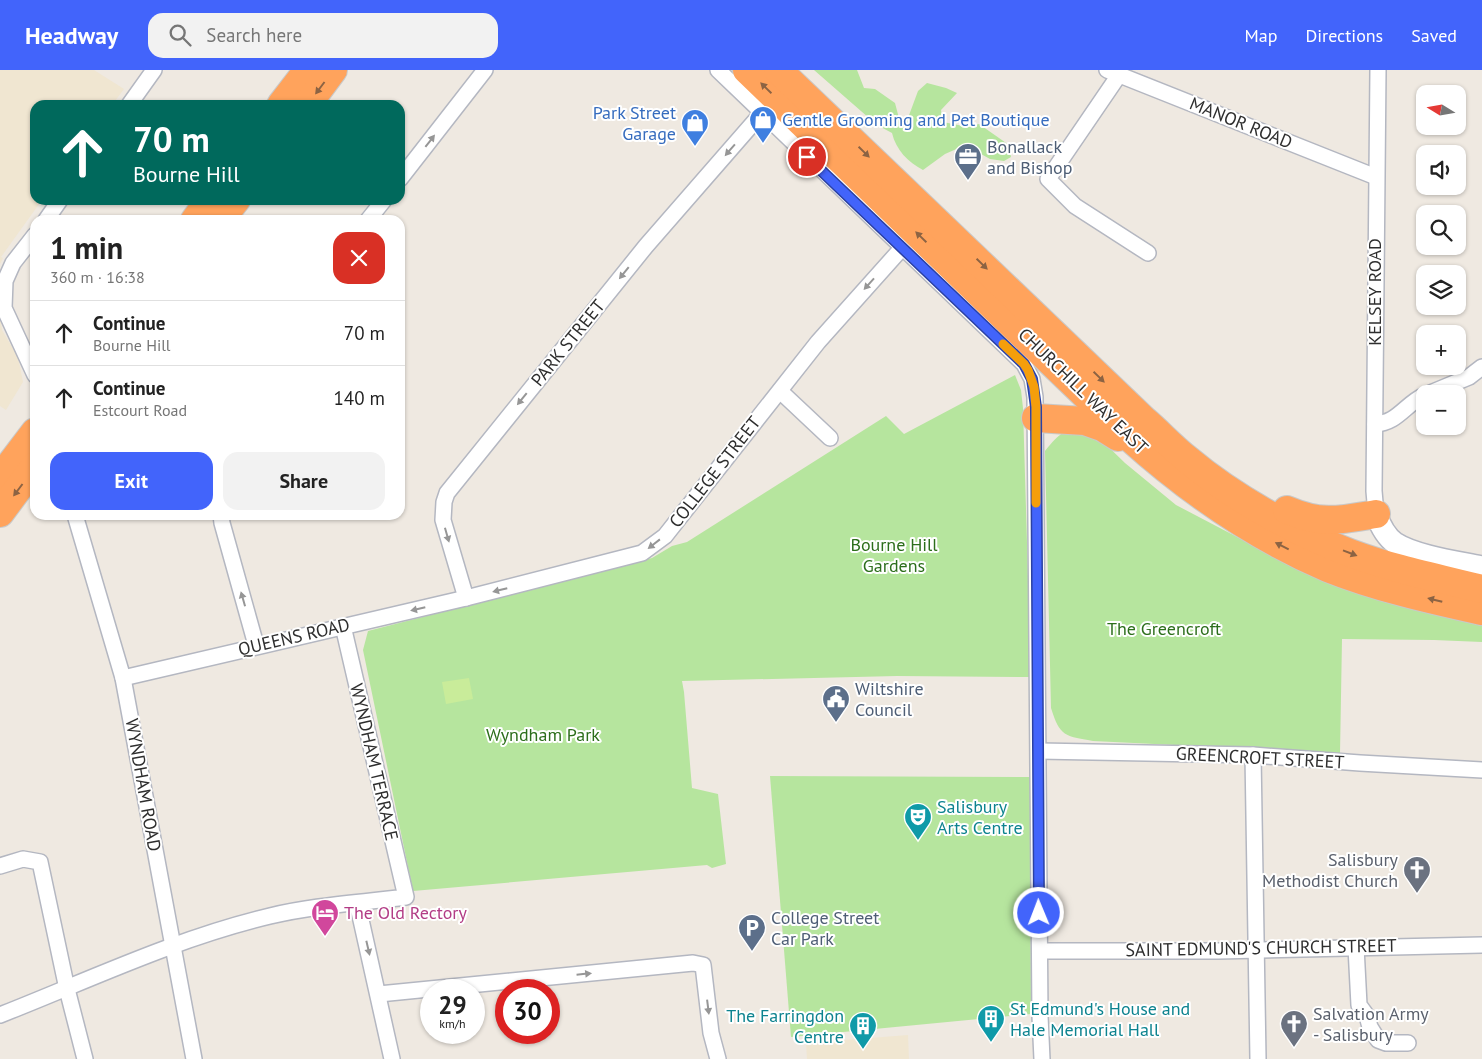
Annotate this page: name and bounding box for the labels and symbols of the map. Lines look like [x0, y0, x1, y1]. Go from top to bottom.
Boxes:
one-way arrow [315, 81, 326, 94]
one-way arrow [760, 82, 772, 94]
north arrow [1416, 85, 1466, 135]
street label: MANOR ROAD [1186, 91, 1296, 154]
place label: Park Street Garage [593, 101, 676, 145]
shop icon: Gentle Grooming and Pet Boutique [748, 105, 778, 144]
shop icon: Park Street Garage [680, 108, 710, 147]
place label: Gentle Grooming and Pet Boutique [782, 108, 1050, 131]
one-way arrow [425, 134, 435, 148]
place label: Bonallack and Bishop [987, 135, 1072, 179]
pin [786, 136, 828, 178]
office icon: Bonallack and Bishop [953, 142, 983, 181]
one-way arrow [725, 143, 736, 156]
one-way arrow [858, 146, 870, 158]
one-way arrow [916, 231, 928, 243]
street label: KELSEY ROAD [1363, 238, 1386, 346]
one-way arrow [975, 258, 987, 270]
one-way arrow [619, 266, 630, 279]
one-way arrow [864, 278, 875, 291]
street label: PARK STREET [526, 295, 610, 391]
street label: CHURCHILL WAY EAST [1014, 323, 1153, 459]
one-way arrow [1092, 371, 1104, 383]
one-way arrow [516, 393, 528, 405]
street label: COLLEGE STREET [664, 411, 765, 532]
one-way arrow [12, 483, 23, 496]
one-way arrow [444, 527, 452, 542]
park label: Bourne Hill Gardens [850, 533, 938, 577]
one-way arrow [647, 539, 661, 549]
one-way arrow [1275, 541, 1289, 550]
one-way arrow [1342, 549, 1357, 557]
one-way arrow [492, 586, 507, 594]
one-way arrow [239, 591, 247, 606]
one-way arrow [1427, 596, 1442, 604]
one-way arrow [411, 605, 426, 613]
street label: QUEENS ROAD [236, 612, 352, 661]
park label: The Greencroft [1107, 617, 1221, 640]
place label: Wiltshire Council [855, 677, 924, 721]
street label: WYNDHAM TERRACE [345, 681, 404, 843]
public building icon: Wiltshire Council [821, 684, 851, 723]
street label: WYNDHAM ROAD [120, 717, 167, 853]
park label: Wyndham Park [486, 723, 600, 746]
street label: GREENCROFT STREET [1175, 742, 1345, 773]
place label: Salisbury Arts Centre [937, 795, 1023, 839]
theatre icon: Salisbury Arts Centre [903, 802, 933, 841]
place label: Salisbury Methodist Church [1262, 848, 1399, 892]
church icon: Salisbury Methodist Church [1402, 855, 1432, 894]
position arrow [1012, 886, 1064, 938]
hotel icon: The Old Rectory [310, 898, 340, 937]
place label: The Old Rectory [344, 901, 467, 924]
place label: College Street Car Park [771, 906, 879, 950]
parking icon: College Street Car Park [737, 913, 767, 952]
street label: SAINT EDMUND'S CHURCH STREET [1125, 934, 1397, 961]
one-way arrow [364, 941, 372, 956]
one-way arrow [576, 969, 592, 977]
speed limit sign: 30 [495, 979, 560, 1044]
place label: St Edmund's House and Hale Memorial Hall [1010, 997, 1190, 1041]
one-way arrow [704, 1000, 712, 1016]
place label: Salvation Army - Salisbury [1313, 1002, 1429, 1046]
place label: The Farringdon Centre [726, 1004, 844, 1048]
building icon: St Edmund's House and Hale Memorial Hall [976, 1004, 1006, 1043]
church icon: Salvation Army - Salisbury [1279, 1009, 1309, 1048]
building icon: The Farringdon Centre [848, 1011, 878, 1050]

